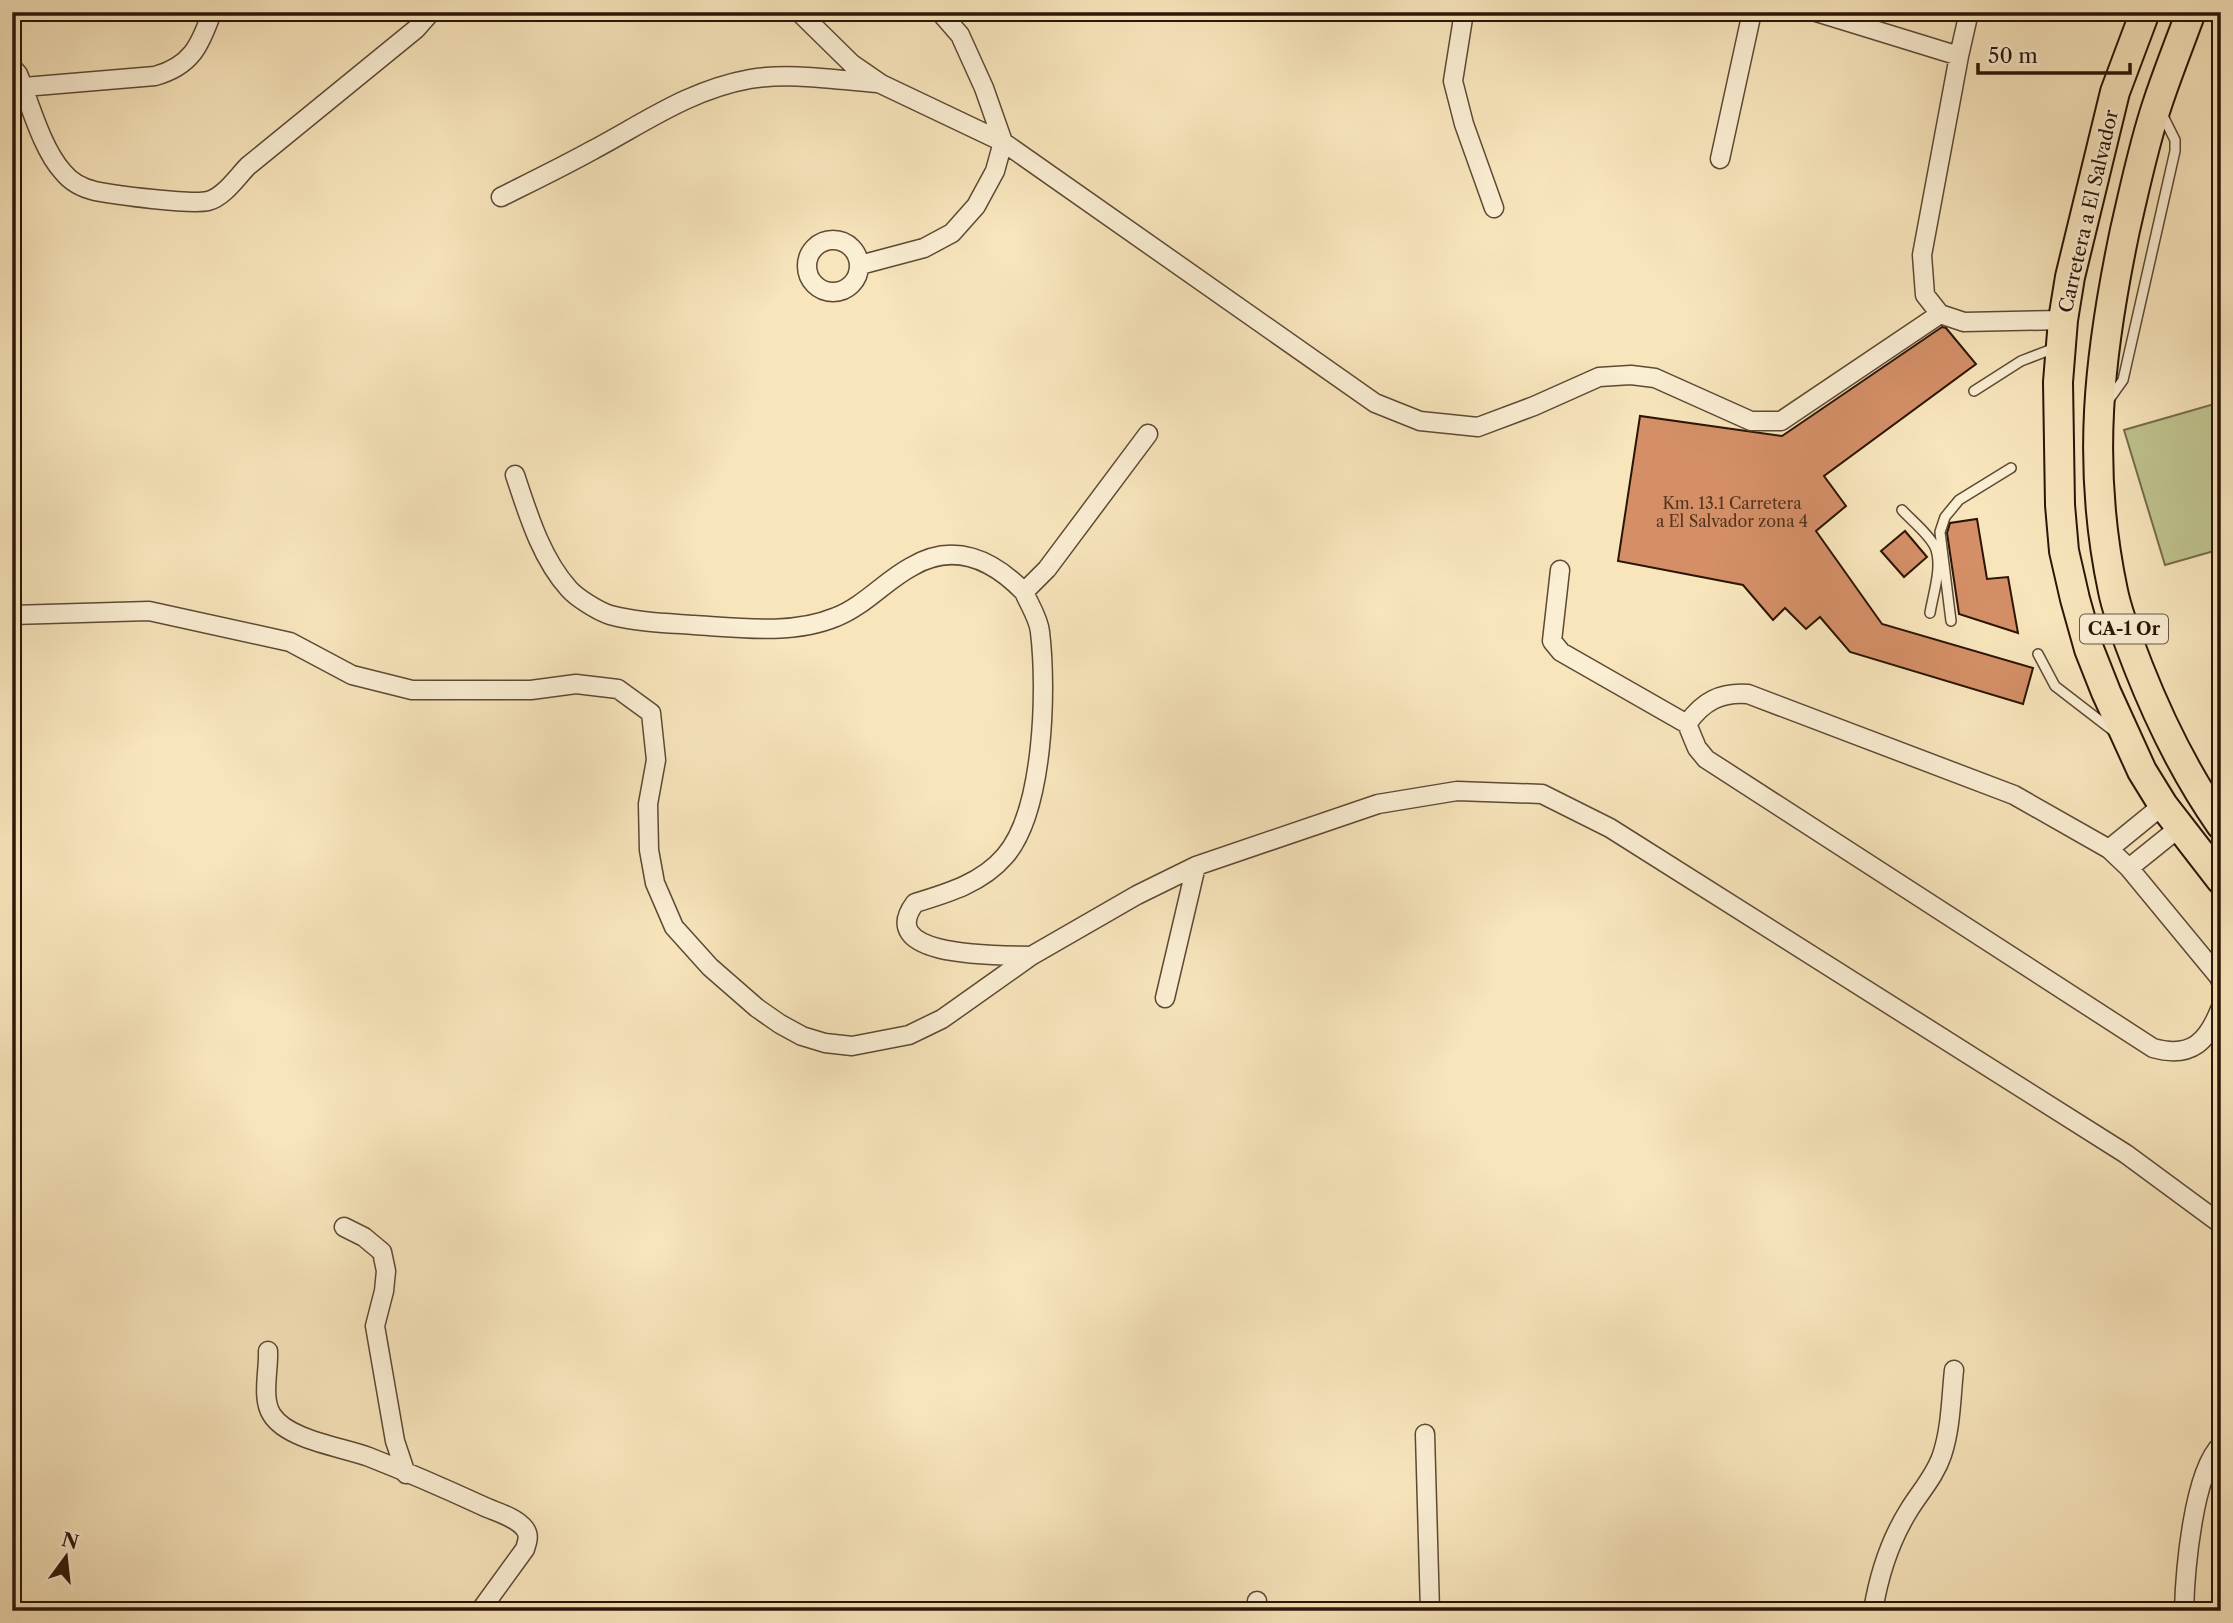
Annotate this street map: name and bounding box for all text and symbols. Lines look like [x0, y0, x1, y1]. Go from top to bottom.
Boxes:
scale bar [1978, 32, 2130, 76]
text: 50 m [1988, 43, 2038, 68]
street label: Carretera a El Salvador [2054, 107, 2123, 315]
house number: Km. 13.1 Carretera a El Salvador zona 4 [1656, 493, 1808, 531]
road number: CA-1 Or [2080, 614, 2168, 644]
north arrow [32, 1522, 102, 1592]
text: N [59, 1528, 81, 1554]

